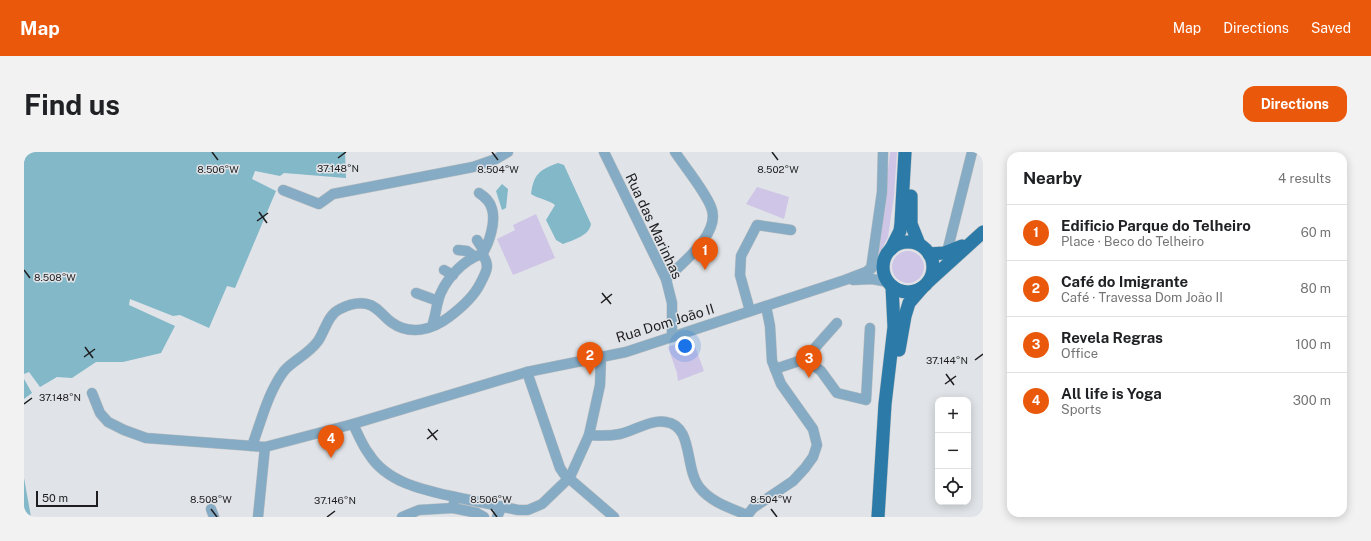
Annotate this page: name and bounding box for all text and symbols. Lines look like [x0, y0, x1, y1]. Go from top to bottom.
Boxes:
text: Map [20, 17, 60, 39]
text: Map [1173, 20, 1201, 36]
text: Directions [1223, 20, 1289, 36]
text: Saved [1311, 20, 1351, 36]
button: Directions [1243, 86, 1347, 122]
text: Find us [24, 88, 120, 121]
text: 37.148°N [317, 162, 359, 174]
text: 8.506°W [197, 163, 239, 175]
text: 8.504°W [477, 163, 519, 175]
text: 8.502°W [757, 163, 799, 175]
text: Nearby [1023, 168, 1082, 188]
street label: Rua das Marinhas [622, 171, 686, 281]
text: 4 results [1278, 171, 1331, 186]
text: Edificio Parque do Telheiro [1061, 217, 1251, 234]
text: 1 [1033, 225, 1039, 240]
text: 60 m [1301, 225, 1331, 240]
text: Place · Beco do Telheiro [1061, 234, 1204, 249]
pin: 1 [692, 237, 718, 270]
text: 8.508°W [34, 271, 76, 283]
text: Café do Imigrante [1061, 273, 1188, 290]
text: 2 [1032, 281, 1040, 296]
text: 80 m [1300, 281, 1331, 296]
text: Café · Travessa Dom João II [1061, 290, 1223, 305]
street label: Rua Dom João II [614, 300, 716, 346]
text: Revela Regras [1061, 329, 1163, 346]
your location [675, 336, 695, 356]
text: 3 [1032, 337, 1040, 352]
text: 100 m [1295, 337, 1331, 352]
pin: 2 [577, 342, 603, 375]
pin: 3 [796, 345, 822, 378]
text: Office [1061, 346, 1098, 361]
text: 37.144°N [926, 354, 968, 366]
text: All life is Yoga [1061, 385, 1162, 402]
text: 37.148°N [39, 391, 81, 403]
text: 4 [1032, 393, 1040, 408]
text: 300 m [1293, 393, 1331, 408]
map controls [935, 397, 971, 505]
button: + [935, 397, 971, 433]
text: Sports [1061, 402, 1101, 417]
pin: 4 [318, 425, 344, 458]
button: − [935, 433, 971, 469]
button: locate [935, 469, 971, 505]
scale bar [36, 489, 98, 508]
text: 50 m [42, 492, 68, 504]
text: 8.508°W [190, 493, 232, 505]
text: 8.506°W [470, 493, 512, 505]
text: 8.504°W [750, 493, 792, 505]
text: 37.146°N [314, 494, 356, 506]

